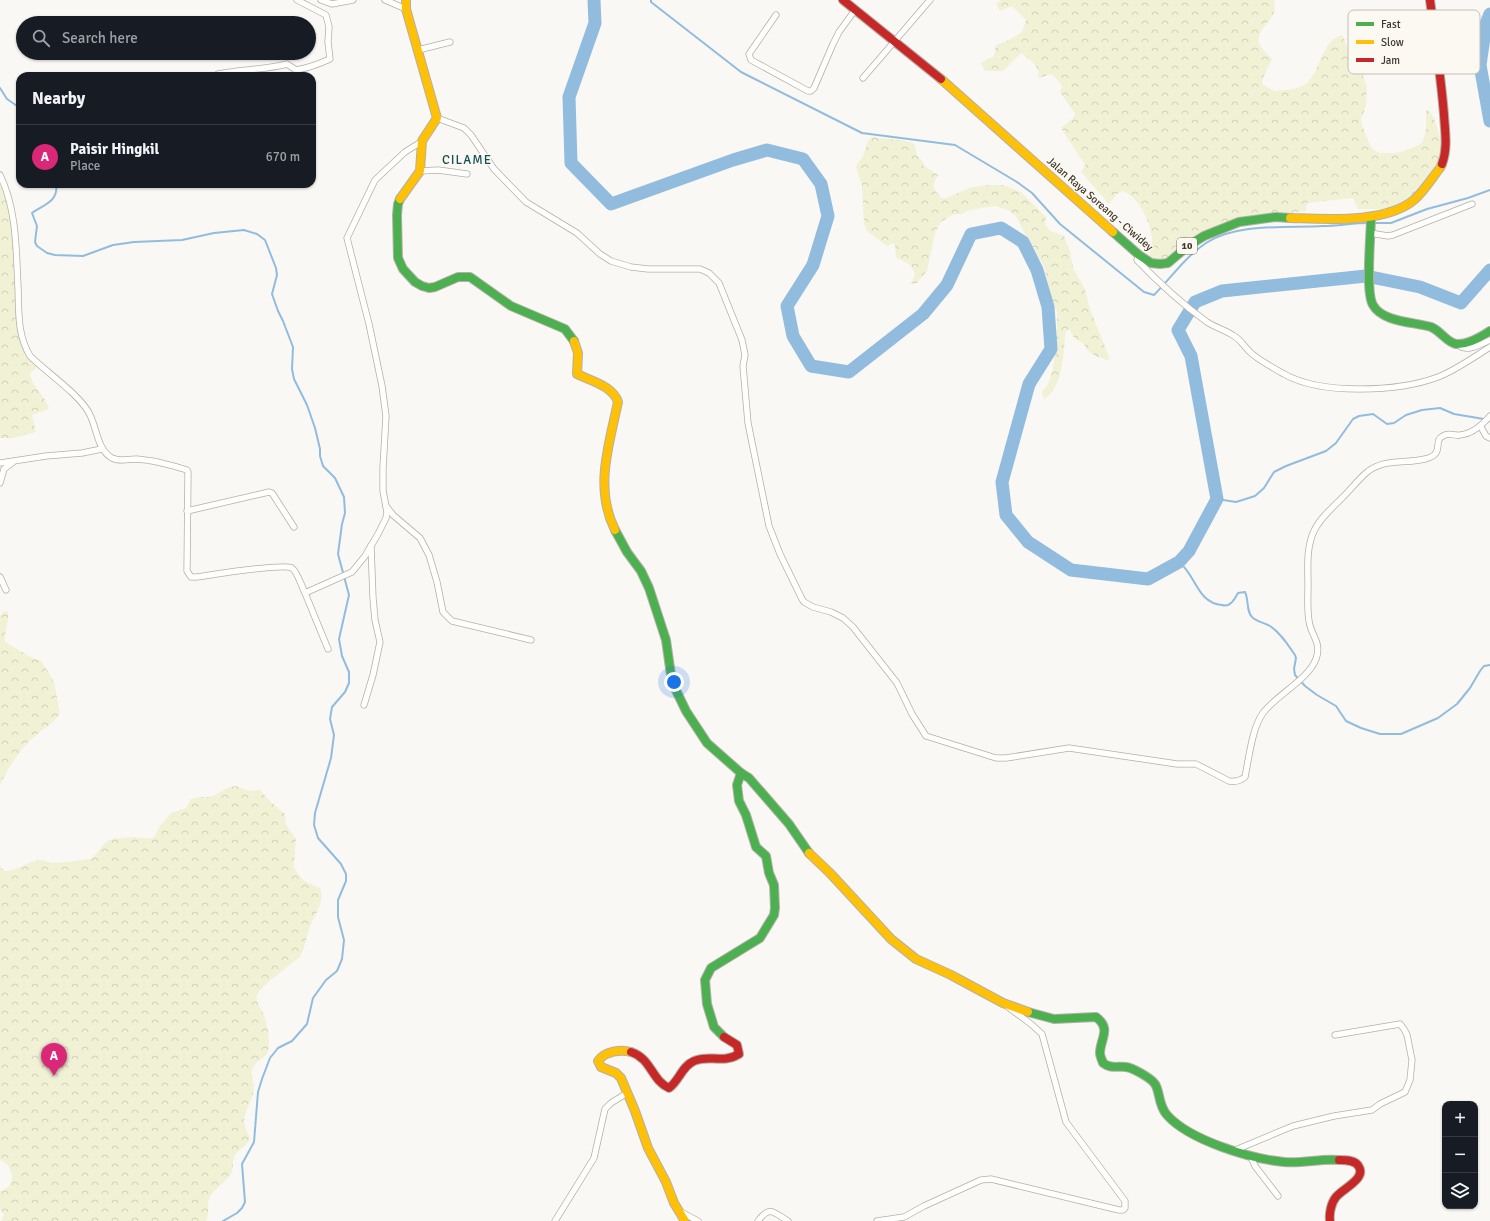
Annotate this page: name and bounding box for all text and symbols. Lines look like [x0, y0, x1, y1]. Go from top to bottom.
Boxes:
legend [1348, 10, 1480, 74]
search box [16, 16, 316, 60]
text: Fast [1381, 18, 1401, 31]
icon: search [30, 27, 52, 49]
text: Search here [62, 29, 138, 47]
text: Slow [1381, 36, 1404, 49]
text: Jam [1381, 54, 1400, 67]
text: Nearby [32, 88, 85, 109]
text: Paisir Hingkil [70, 140, 159, 158]
text: A [41, 149, 49, 165]
text: 670 m [266, 149, 300, 165]
district label: CILAME [442, 152, 492, 168]
street label: Jalan Raya Soreang - Ciwidey [1044, 154, 1156, 254]
text: Place [70, 158, 100, 174]
road number: 10 [1177, 238, 1197, 254]
your location [664, 672, 684, 692]
pin: A [41, 1043, 67, 1076]
map controls [1442, 1101, 1478, 1209]
button: + [1442, 1101, 1478, 1137]
button: − [1442, 1137, 1478, 1173]
button: layers [1442, 1173, 1478, 1209]

